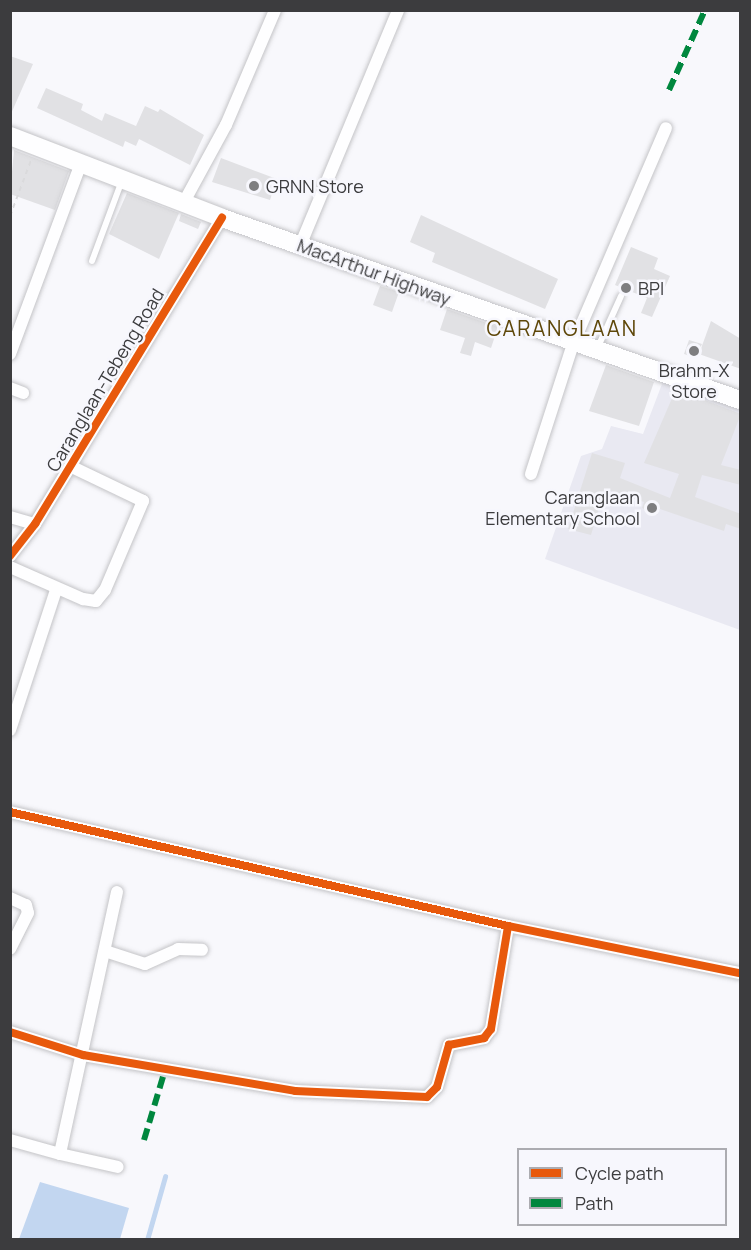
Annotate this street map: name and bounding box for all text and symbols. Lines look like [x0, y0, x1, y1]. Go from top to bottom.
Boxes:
place label: GRNN Store [266, 175, 364, 197]
marker: GRNN Store [247, 179, 261, 193]
street label: MacArthur Highway [294, 234, 454, 310]
place label: BPI [638, 277, 664, 299]
marker: BPI [619, 281, 633, 295]
street label: Caranglaan-Tebeng Road [42, 285, 168, 475]
district label: CARANGLAAN [486, 315, 638, 341]
marker: Brahm-X Store [687, 344, 701, 358]
place label: Brahm-X Store [659, 360, 729, 403]
place label: Caranglaan Elementary School [485, 487, 640, 530]
marker: Caranglaan Elementary School [645, 501, 659, 515]
legend [517, 1148, 727, 1226]
text: Cycle path [575, 1161, 664, 1185]
text: Path [575, 1191, 613, 1215]

